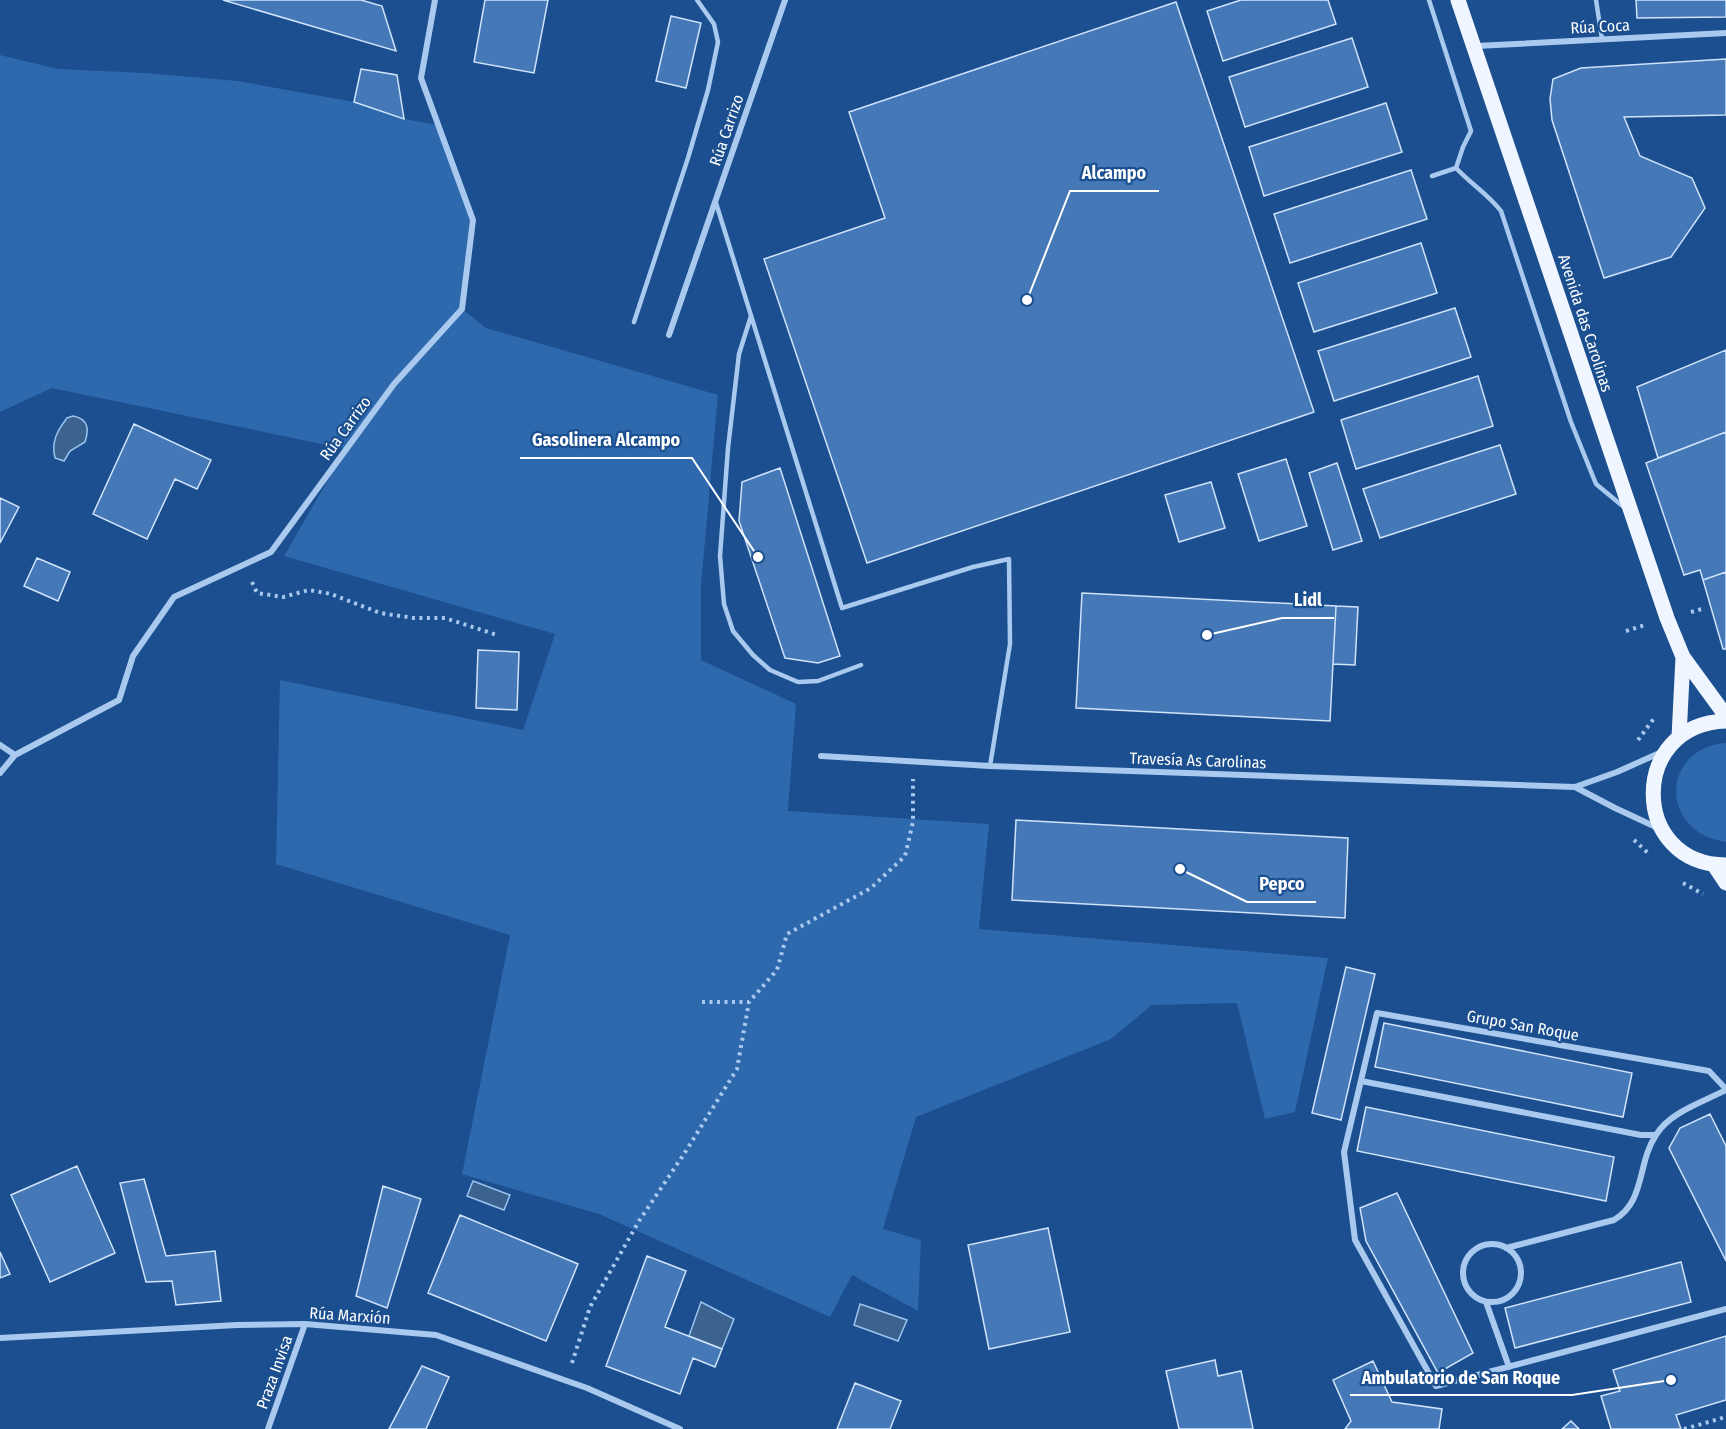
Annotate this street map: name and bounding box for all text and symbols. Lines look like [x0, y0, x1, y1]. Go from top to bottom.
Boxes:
street label: Rúa Coca [1570, 15, 1630, 38]
street label: Rúa Carrizo [705, 92, 748, 168]
callout: Alcampo [1070, 155, 1159, 191]
text: Alcampo [1081, 162, 1147, 184]
street label: Avenida das Carolinas [1554, 252, 1617, 394]
street label: Rúa Carrizo [316, 393, 375, 464]
callout: Gasolinera Alcampo [520, 422, 692, 458]
text: Gasolinera Alcampo [532, 429, 680, 451]
callout: Lidl [1282, 582, 1334, 618]
text: Lidl [1294, 589, 1322, 611]
street label: Travesía As Carolinas [1129, 749, 1267, 772]
callout: Pepco [1247, 866, 1316, 902]
text: Pepco [1259, 873, 1305, 895]
street label: Grupo San Roque [1465, 1006, 1581, 1045]
street label: Rúa Marxión [309, 1303, 391, 1328]
street label: Praza Invisa [252, 1333, 297, 1412]
callout: Ambulatorio de San Roque [1350, 1359, 1572, 1395]
text: Ambulatorio de San Roque [1361, 1367, 1560, 1389]

